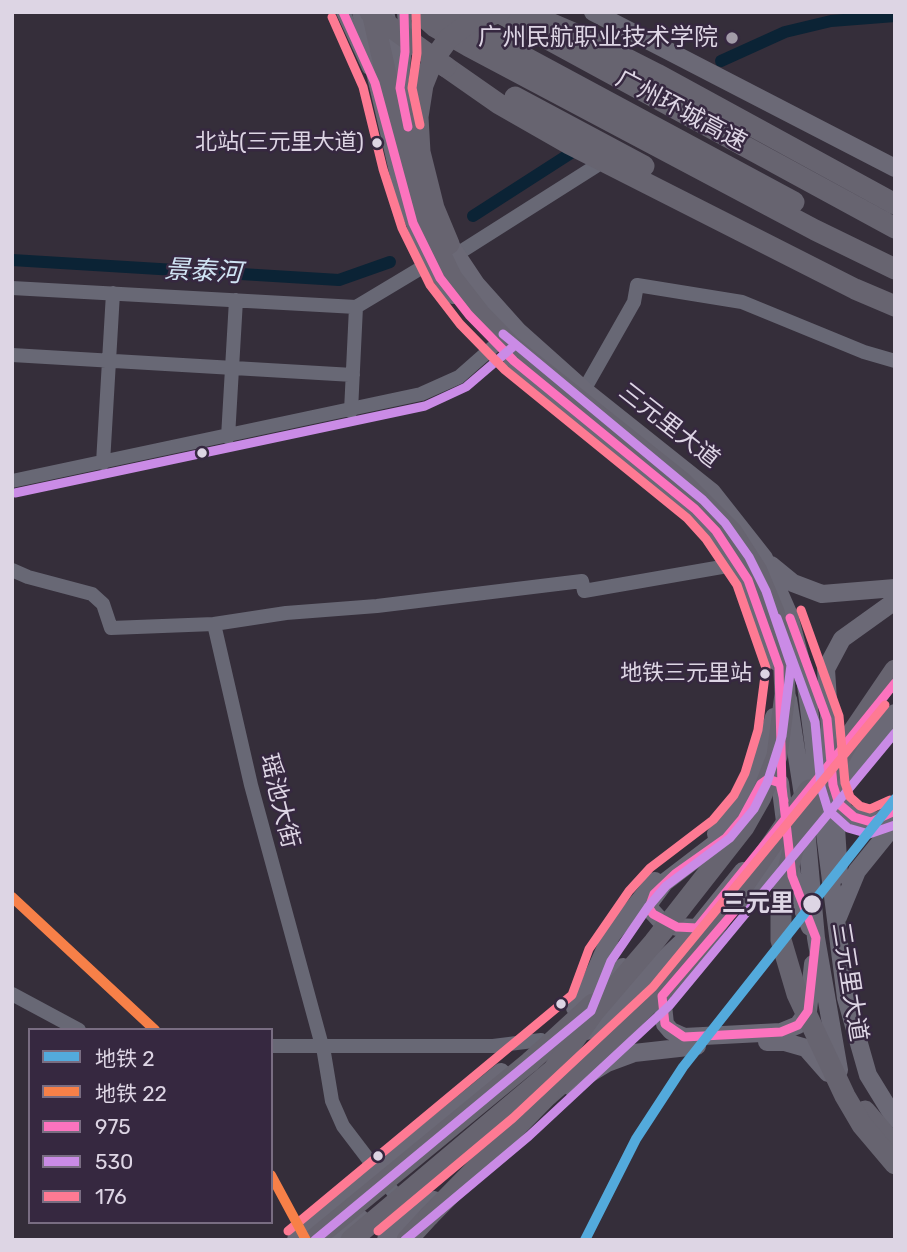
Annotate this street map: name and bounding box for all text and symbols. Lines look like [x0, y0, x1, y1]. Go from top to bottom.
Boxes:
place label: 广州民航职业技术学院 [478, 24, 718, 52]
marker: 广州民航职业技术学院 [724, 30, 740, 46]
street label: 广州环城高速 [611, 64, 751, 158]
place label: 北站(三元里大道) [195, 130, 364, 156]
marker: 北站(三元里大道) [370, 136, 384, 150]
water label: 景泰河 [163, 254, 243, 290]
street label: 三元里大道 [613, 378, 725, 474]
unlabelled marker [195, 446, 209, 460]
place label: 地铁三元里站 [620, 661, 752, 687]
marker: 地铁三元里站 [758, 667, 772, 681]
street label: 瑶池大街 [253, 751, 305, 851]
place label: 三元里 [722, 890, 794, 918]
marker: 三元里 [801, 893, 823, 915]
street label: 三元里大道 [825, 920, 873, 1044]
unlabelled marker [554, 997, 568, 1011]
legend [28, 1028, 273, 1224]
text: 地铁 2 [95, 1046, 154, 1071]
text: 地铁 22 [95, 1081, 167, 1106]
text: 975 [95, 1114, 131, 1139]
text: 530 [95, 1149, 133, 1174]
unlabelled marker [371, 1149, 385, 1163]
text: 176 [95, 1184, 127, 1209]

